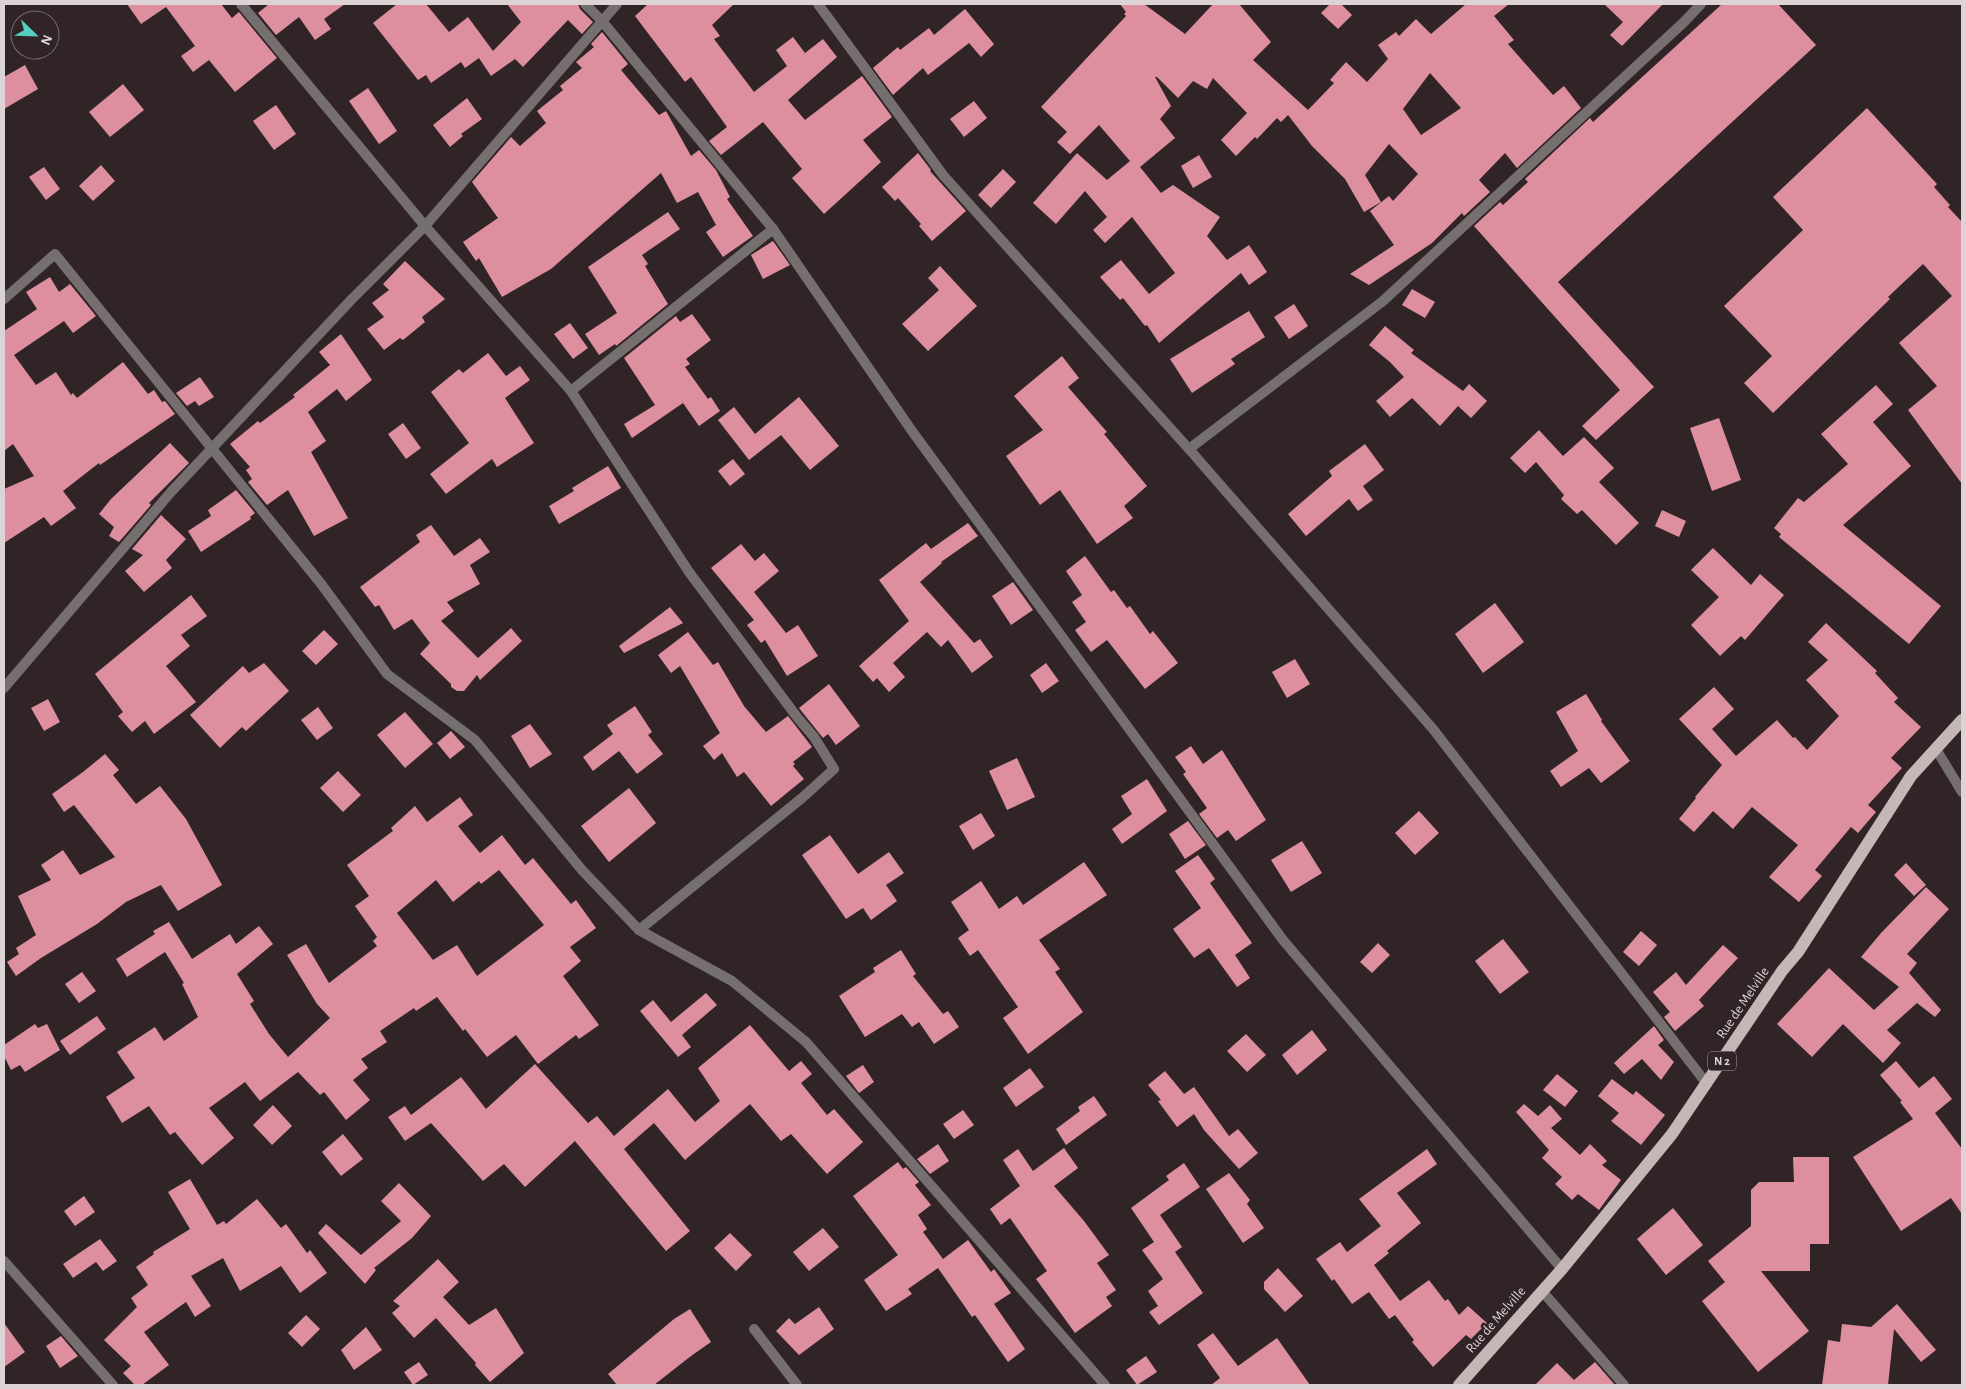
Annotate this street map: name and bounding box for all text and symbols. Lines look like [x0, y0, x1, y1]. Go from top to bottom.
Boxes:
north arrow [10, 10, 60, 60]
text: N [38, 32, 54, 47]
street label: Rue de Melville [1714, 965, 1772, 1041]
road number: N 2 [1708, 1052, 1736, 1070]
street label: Rue de Melville [1464, 1284, 1528, 1356]

